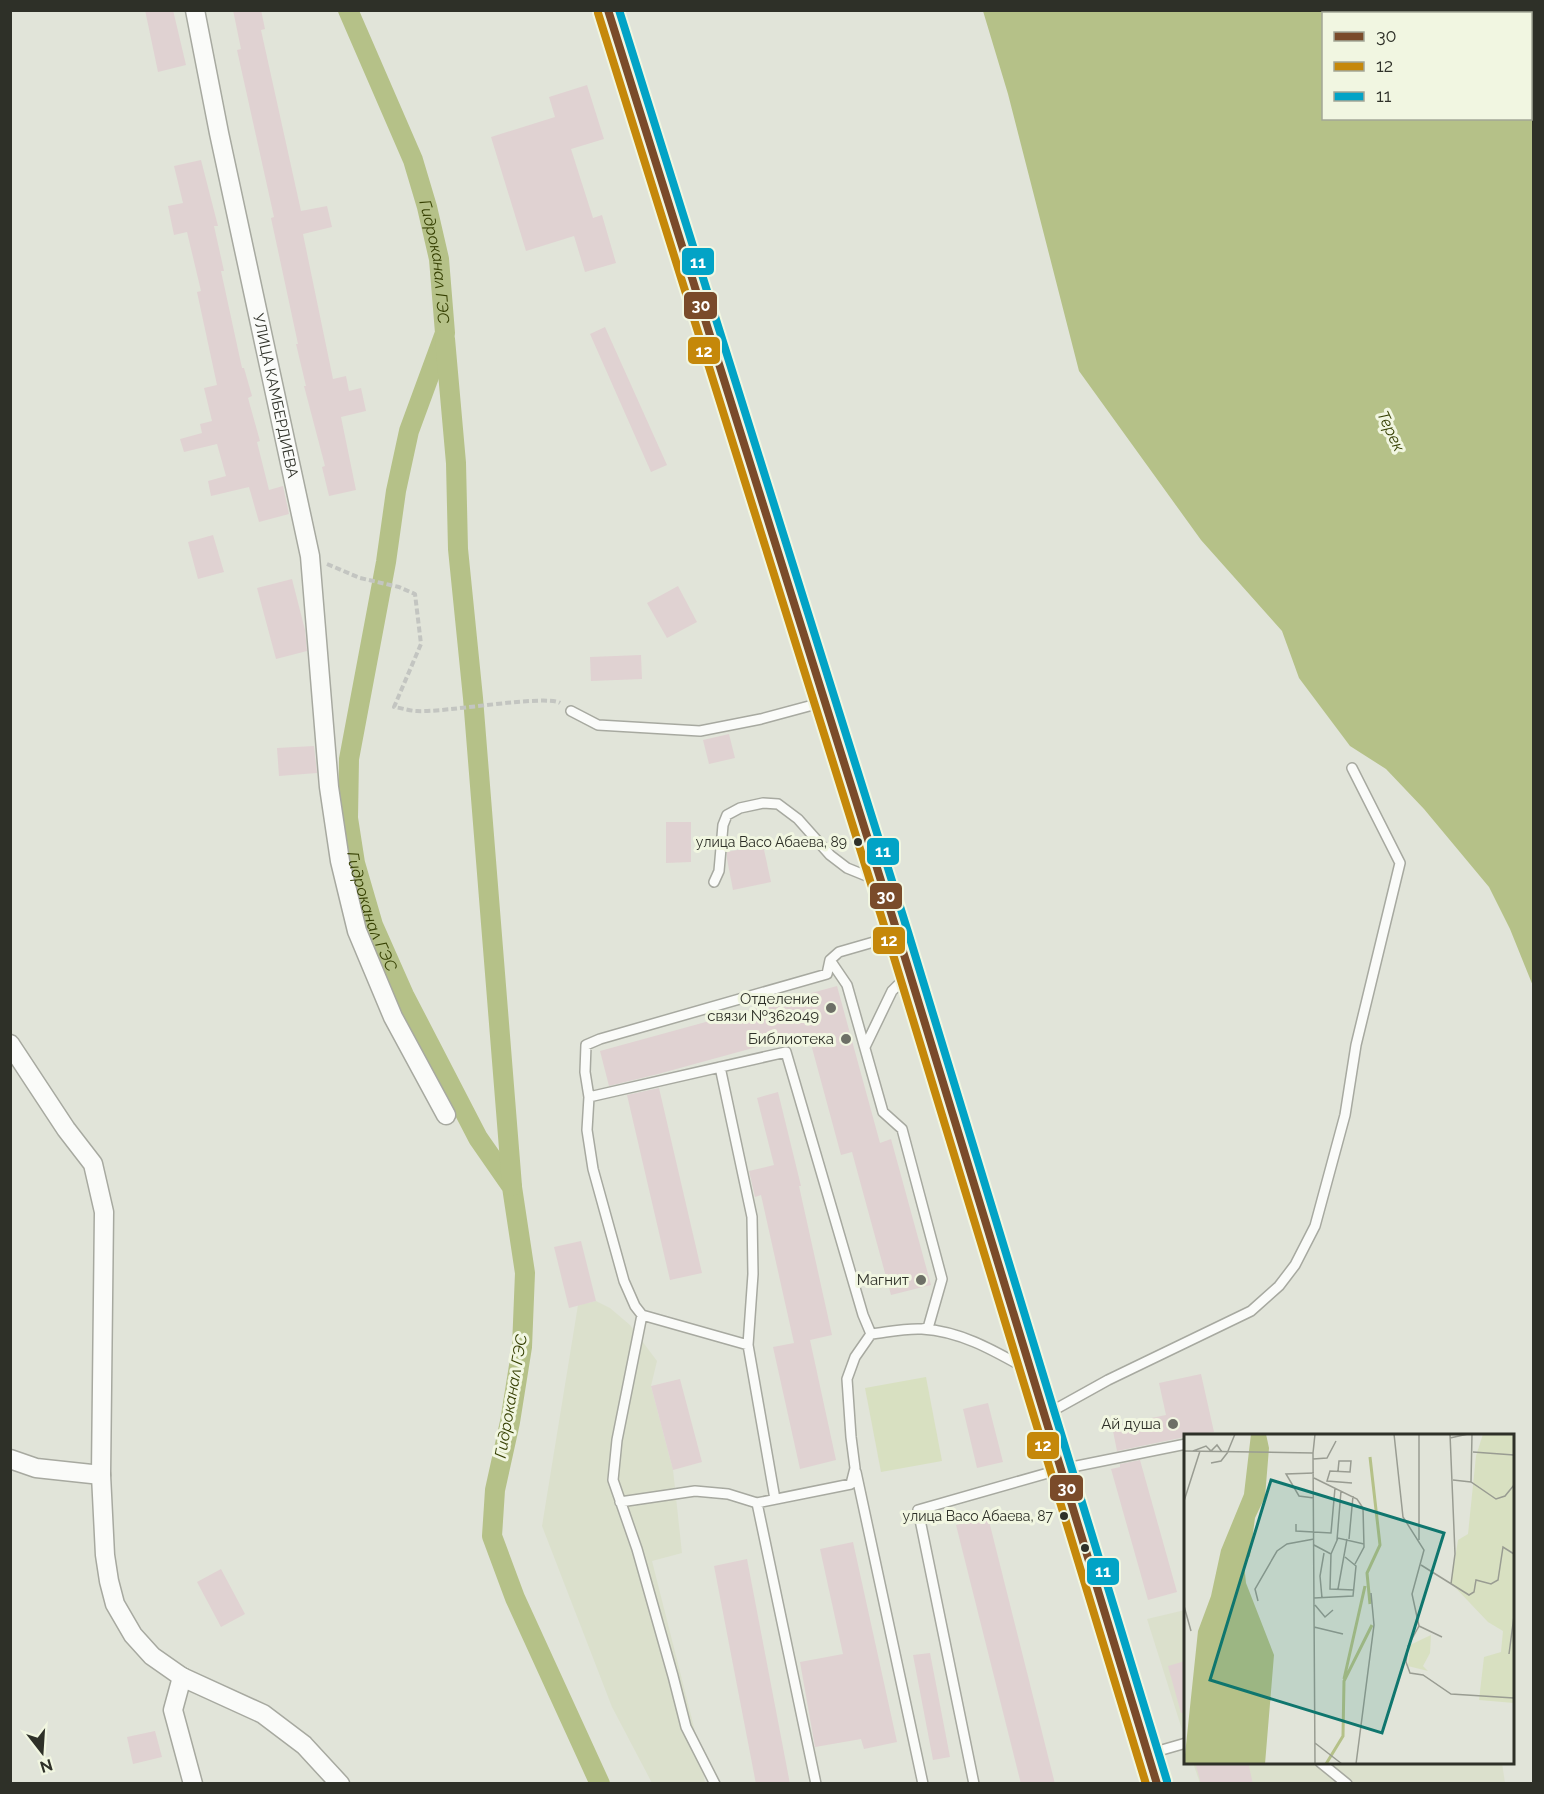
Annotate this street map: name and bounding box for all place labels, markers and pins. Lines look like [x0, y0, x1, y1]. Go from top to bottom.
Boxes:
place label: улица Васо Абаева, 89 [696, 834, 847, 850]
marker: улица Васо Абаева, 89 [852, 836, 864, 848]
place label: Отделение связи №362049 [707, 990, 819, 1025]
marker: Отделение связи №362049 [824, 1001, 838, 1015]
place label: Библиотека [748, 1030, 834, 1048]
marker: Библиотека [839, 1032, 853, 1046]
place label: Магнит [857, 1271, 909, 1289]
marker: Магнит [914, 1273, 928, 1287]
place label: Ай душа [1101, 1415, 1161, 1433]
marker: Ай душа [1166, 1417, 1180, 1431]
place label: улица Васо Абаева, 87 [903, 1508, 1054, 1524]
marker: улица Васо Абаева, 87 [1058, 1510, 1070, 1522]
unlabelled marker [1079, 1542, 1091, 1554]

